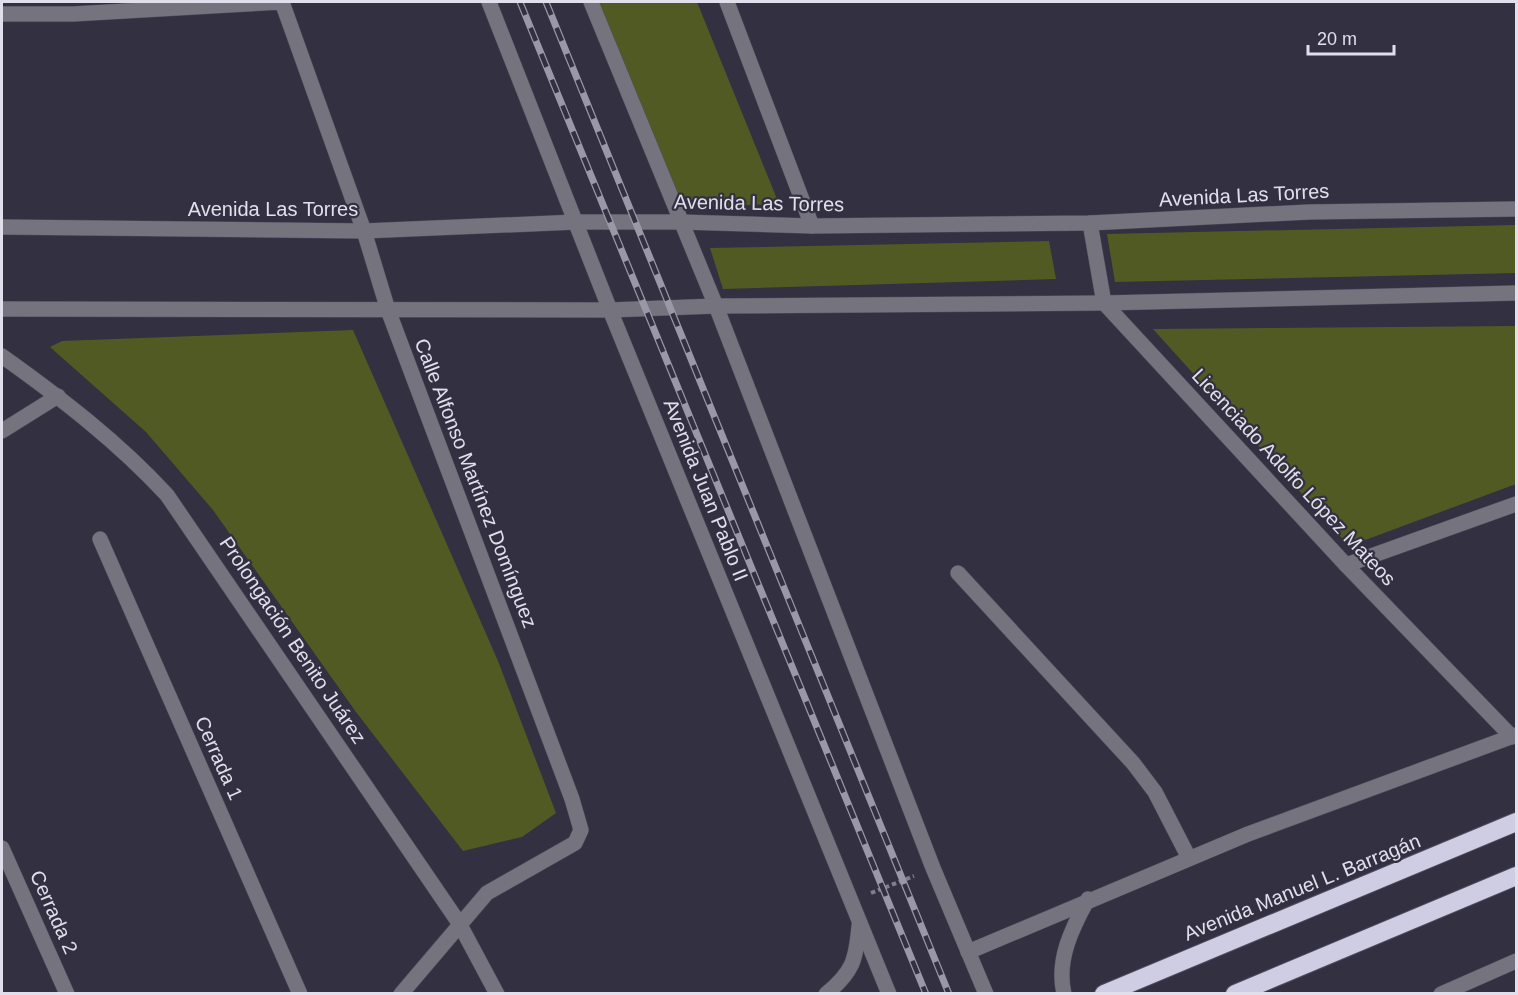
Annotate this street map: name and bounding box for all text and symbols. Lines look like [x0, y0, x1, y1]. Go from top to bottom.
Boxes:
scale bar [1308, 18, 1394, 56]
text: 20 m [1317, 29, 1357, 49]
street label: Avenida Las Torres [1158, 180, 1330, 210]
street label: Avenida Las Torres [674, 191, 844, 215]
street label: Avenida Las Torres [188, 198, 358, 220]
street label: Calle Alfonso Martínez Domínguez [411, 335, 541, 631]
street label: Licenciado Adolfo López Mateos [1188, 364, 1400, 590]
street label: Avenida Juan Pablo II [659, 396, 753, 584]
street label: Prolongación Benito Juárez [215, 532, 371, 748]
street label: Cerrada 1 [191, 713, 247, 803]
street label: Avenida Manuel L. Barragán [1181, 829, 1423, 945]
street label: Cerrada 2 [26, 867, 82, 957]

